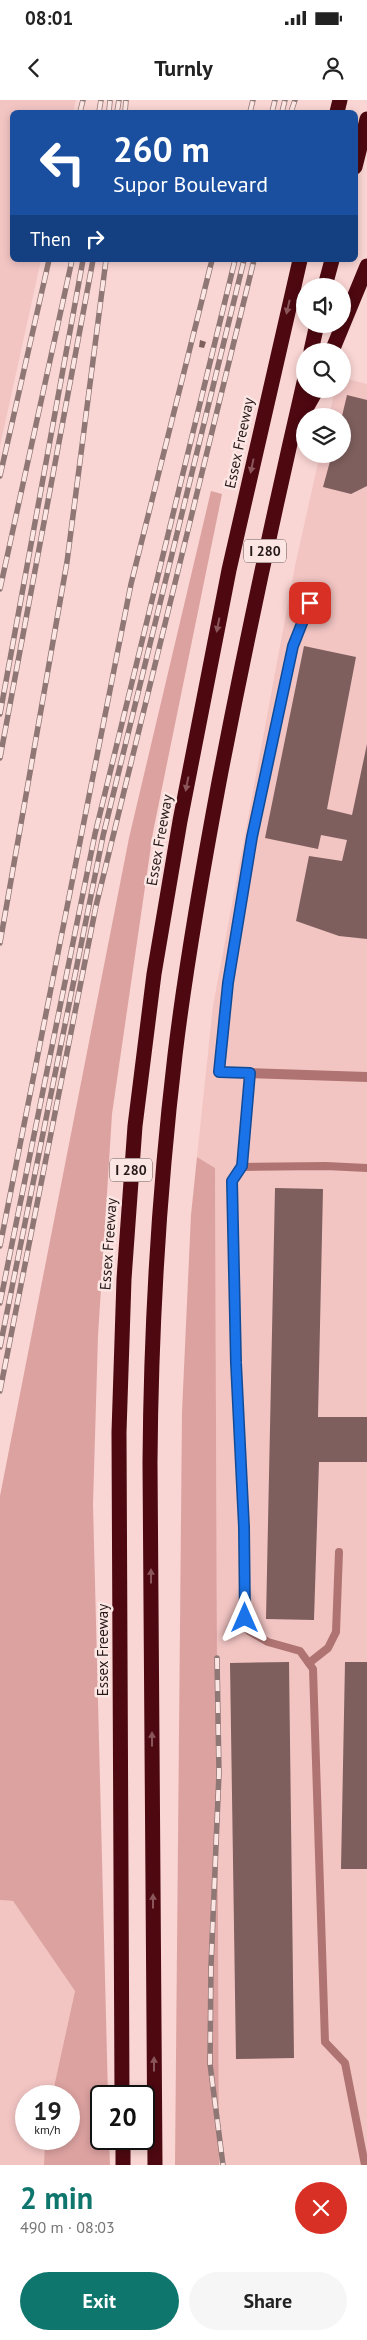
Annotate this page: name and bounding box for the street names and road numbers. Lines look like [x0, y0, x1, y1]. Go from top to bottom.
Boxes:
street label: Essex Freeway [220, 396, 258, 490]
road number: I 280 [244, 540, 286, 562]
street label: Essex Freeway [142, 793, 176, 887]
road number: I 280 [110, 1158, 152, 1182]
street label: Essex Freeway [95, 1197, 121, 1291]
street label: Essex Freeway [93, 1604, 112, 1696]

